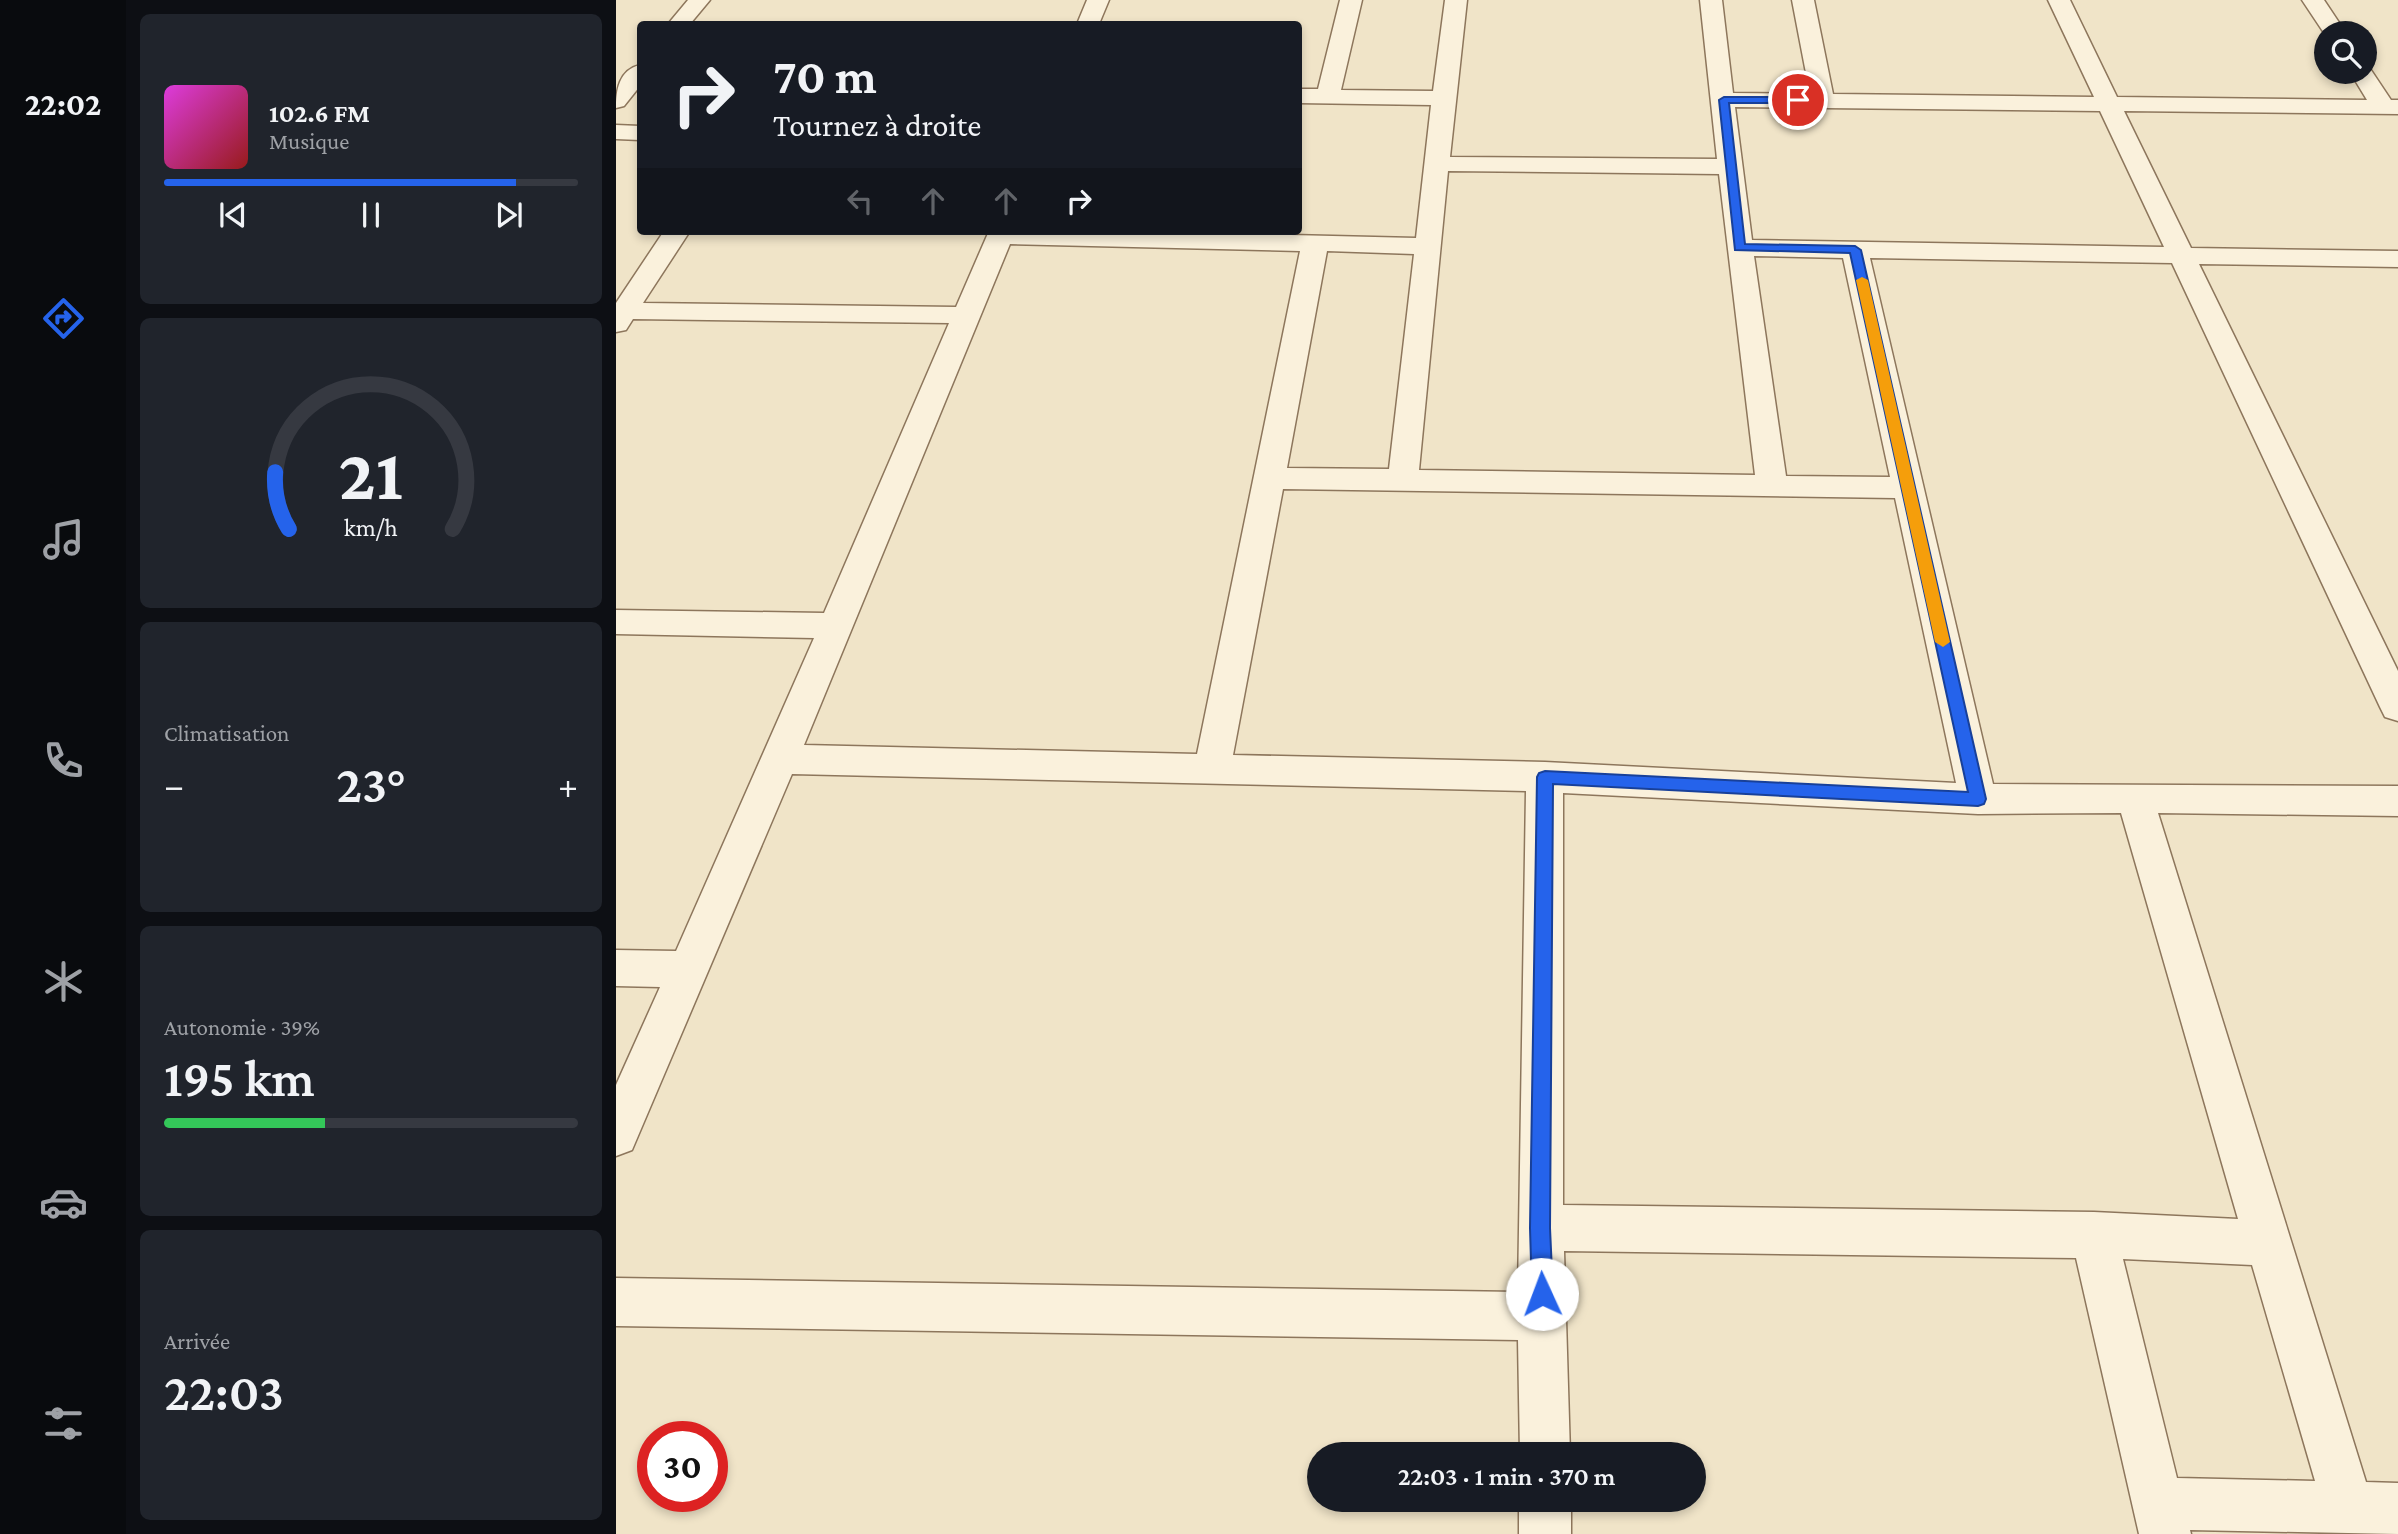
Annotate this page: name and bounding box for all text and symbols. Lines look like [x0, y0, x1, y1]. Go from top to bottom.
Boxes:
map controls [2314, 21, 2377, 84]
button: search [2314, 21, 2377, 84]
icon: right [658, 49, 749, 140]
text: 70 m [773, 49, 877, 104]
pin [1768, 70, 1828, 130]
icon: arrive [1779, 81, 1817, 119]
text: 22:02 [25, 86, 101, 122]
text: 102.6 FM [269, 99, 370, 128]
text: Tournez à droite [773, 107, 981, 143]
text: Musique [269, 128, 349, 154]
icon: left [841, 182, 879, 220]
icon: ahead [914, 182, 952, 220]
icon: ahead [987, 182, 1025, 220]
icon: right [1060, 182, 1098, 220]
icon: previous [214, 196, 252, 234]
icon: pause [352, 196, 390, 234]
icon: next [490, 196, 528, 234]
icon: directions [39, 294, 88, 343]
text: 21 [339, 434, 403, 515]
text: km/h [344, 514, 398, 541]
icon: music [39, 515, 88, 564]
text: Climatisation [164, 720, 289, 746]
icon: phone [39, 736, 88, 785]
text: 23° [336, 755, 406, 813]
text: − [164, 764, 184, 806]
text: + [558, 764, 578, 806]
icon: climate [39, 957, 88, 1006]
text: Autonomie · 39% [164, 1014, 320, 1040]
text: 195 km [164, 1049, 315, 1107]
icon: car [39, 1178, 88, 1227]
position arrow [1505, 1257, 1579, 1331]
text: Arrivée [164, 1328, 230, 1354]
text: 22:03 [164, 1363, 284, 1421]
icon: filters [39, 1399, 88, 1448]
speed limit sign: 30 [637, 1421, 728, 1512]
text: 22:03 · 1 min · 370 m [1398, 1462, 1615, 1491]

